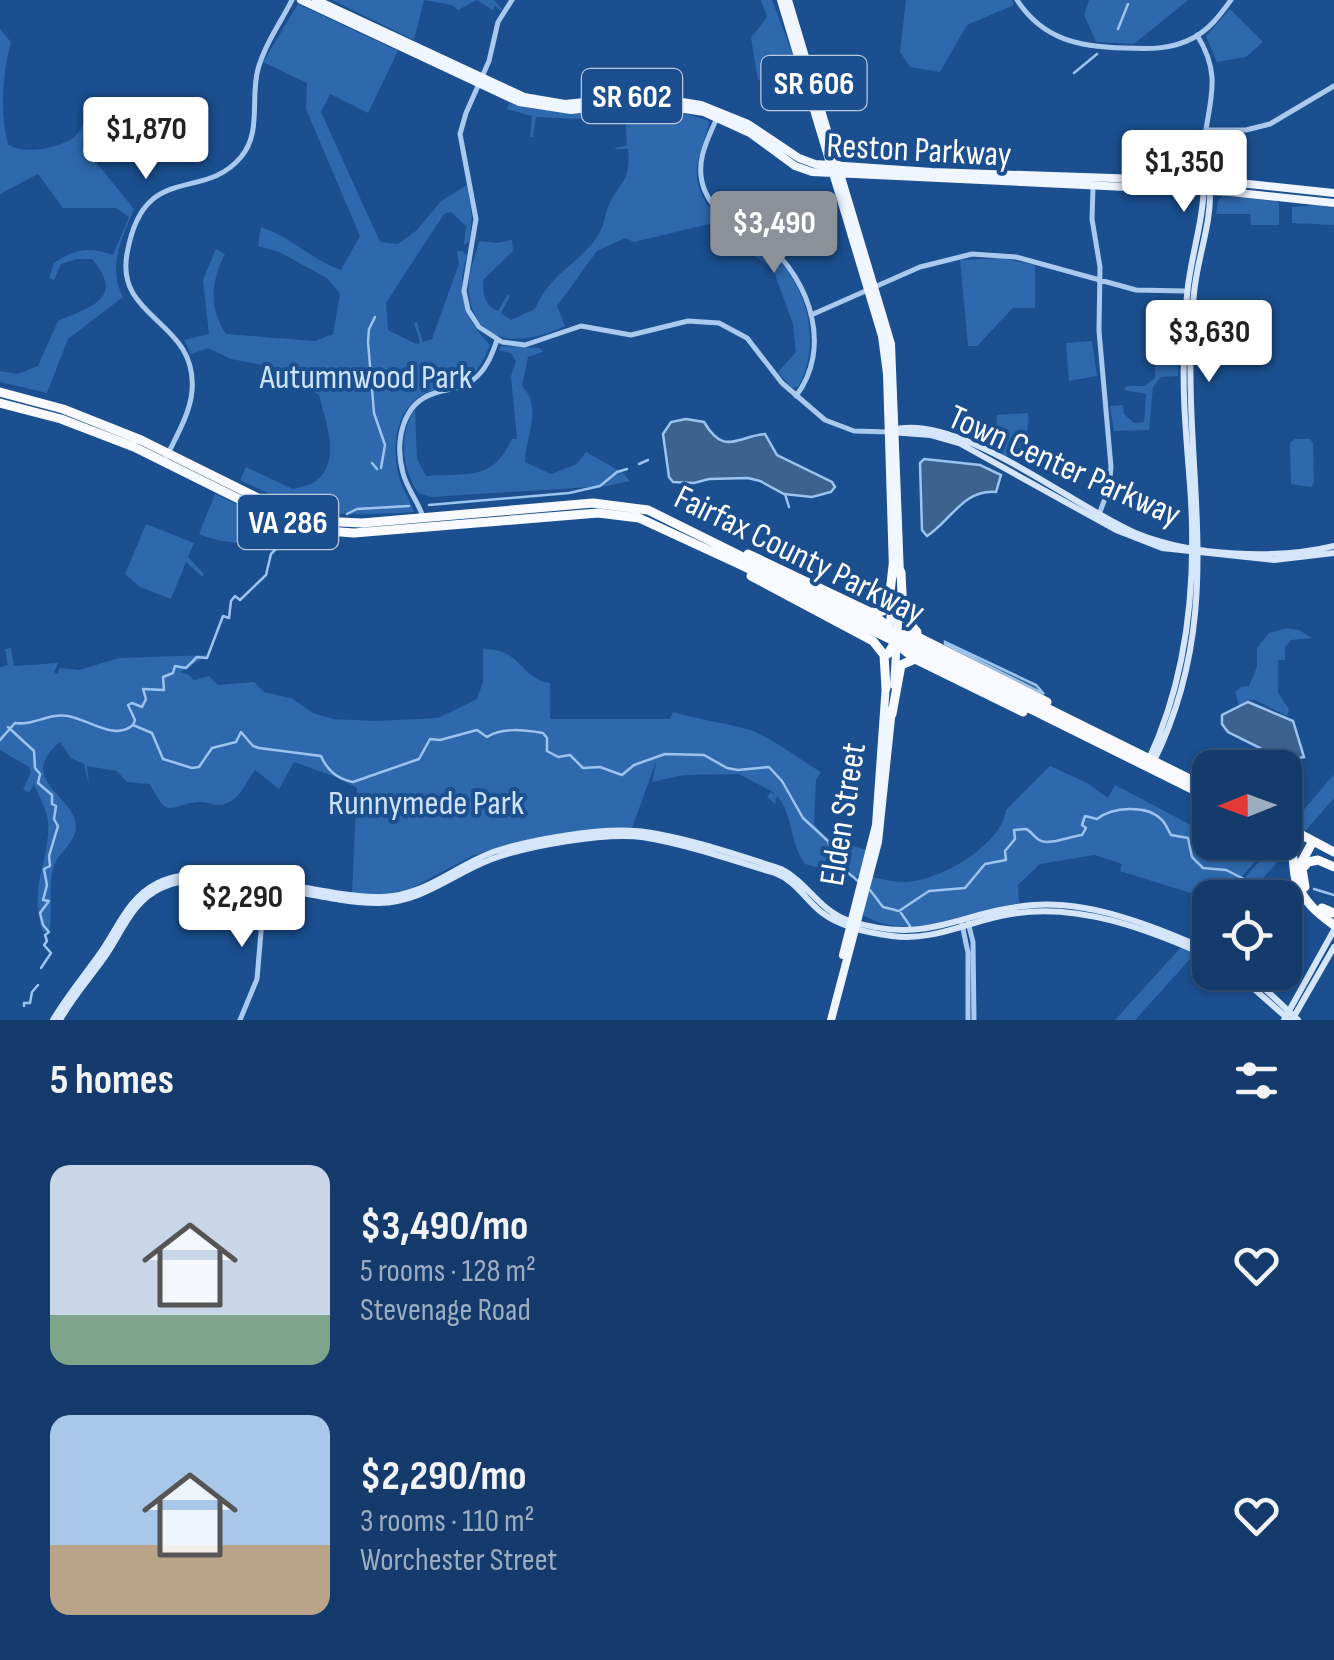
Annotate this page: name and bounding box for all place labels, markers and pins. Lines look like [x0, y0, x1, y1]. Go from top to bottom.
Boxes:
pin: $1,870 [65, 97, 227, 182]
pin: $1,350 [1103, 130, 1265, 215]
pin: $3,490 [693, 191, 855, 276]
pin: $3,630 [1128, 300, 1290, 385]
pin: $2,290 [161, 865, 323, 950]

